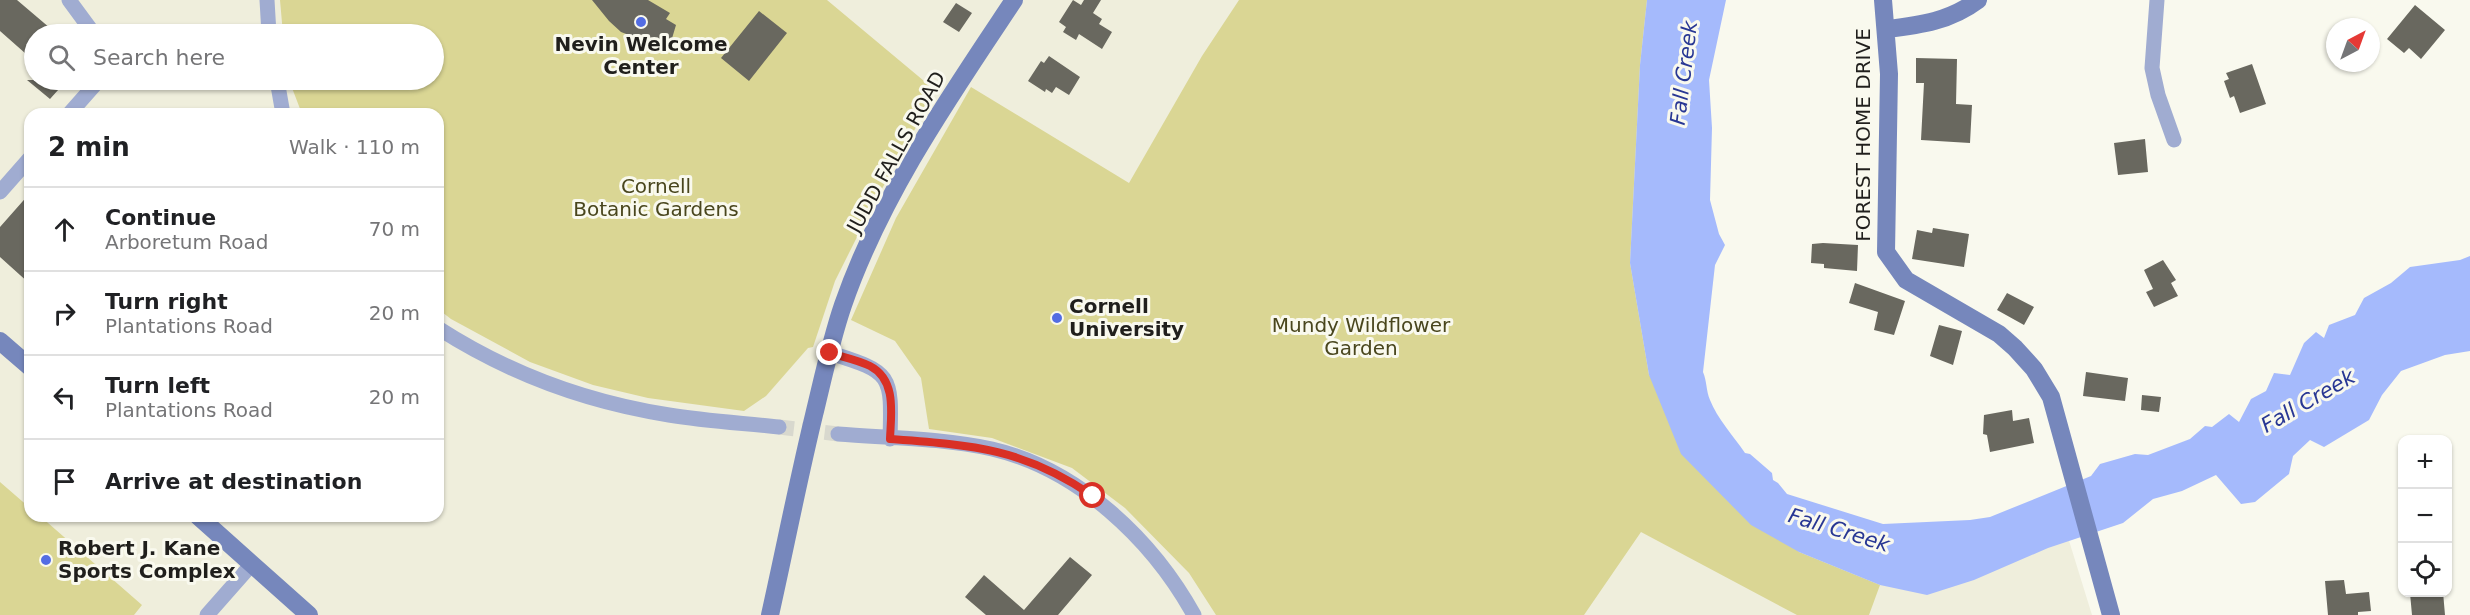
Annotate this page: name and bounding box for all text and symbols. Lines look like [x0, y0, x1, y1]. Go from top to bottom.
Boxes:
marker: Nevin Welcome Center [634, 15, 648, 29]
north arrow [2326, 18, 2380, 72]
water label: Fall Creek [1666, 19, 1702, 126]
search box [24, 24, 444, 90]
street label: FOREST HOME DRIVE [1851, 28, 1875, 242]
place label: Nevin Welcome Center [554, 32, 728, 79]
icon: search [45, 41, 78, 74]
text: Search here [93, 45, 225, 70]
street label: JUDD FALLS ROAD [841, 67, 950, 239]
text: 2 min [48, 132, 130, 162]
text: Walk · 110 m [289, 135, 420, 159]
park label: Cornell Botanic Gardens [573, 174, 739, 221]
text: Continue [105, 205, 216, 230]
icon: ahead [48, 213, 81, 246]
text: 70 m [369, 217, 420, 241]
text: Arboretum Road [105, 230, 268, 254]
text: Turn right [105, 289, 228, 314]
place label: Cornell University [1069, 294, 1184, 341]
icon: right [48, 297, 81, 330]
text: 20 m [369, 301, 420, 325]
marker: Cornell University [1050, 311, 1064, 325]
park label: Mundy Wildflower Garden [1272, 313, 1451, 360]
text: Plantations Road [105, 314, 273, 338]
route end [816, 339, 842, 365]
water label: Fall Creek [2257, 364, 2360, 438]
text: Turn left [105, 373, 210, 398]
icon: left [48, 381, 81, 414]
text: 20 m [369, 385, 420, 409]
text: Plantations Road [105, 398, 273, 422]
map controls [2398, 435, 2452, 597]
button: + [2398, 435, 2452, 489]
icon: arrive [48, 465, 81, 498]
text: Arrive at destination [105, 469, 362, 494]
route start [1079, 482, 1105, 508]
button: − [2398, 489, 2452, 543]
water label: Fall Creek [1785, 503, 1893, 557]
place label: Robert J. Kane Sports Complex [58, 536, 236, 583]
button: locate [2398, 543, 2452, 597]
marker: Robert J. Kane Sports Complex [39, 553, 53, 567]

